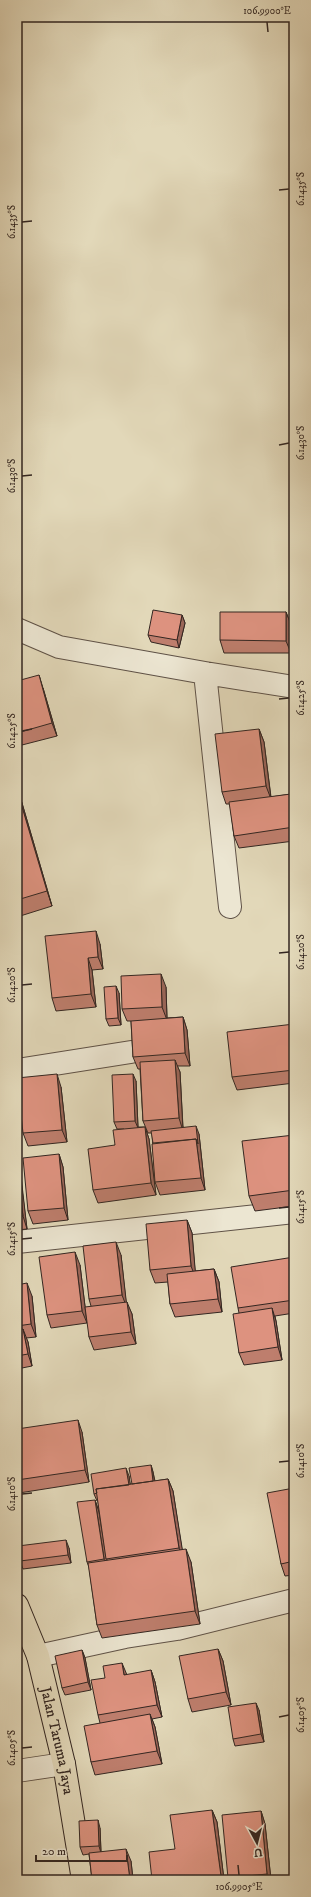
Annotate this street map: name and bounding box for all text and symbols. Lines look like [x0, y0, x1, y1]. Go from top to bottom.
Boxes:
text: 106.9900°E [243, 5, 291, 17]
text: 6.1435°S [295, 172, 307, 206]
text: 6.1435°S [6, 205, 18, 239]
text: 6.1430°S [295, 426, 307, 460]
text: 6.1430°S [6, 459, 18, 493]
text: 6.1425°S [295, 680, 307, 716]
text: 6.1425°S [6, 713, 18, 749]
text: 6.1420°S [295, 934, 307, 970]
text: 6.1420°S [6, 967, 18, 1003]
text: 6.1415°S [295, 1190, 307, 1224]
text: 6.1415°S [6, 1222, 18, 1256]
text: 6.1410°S [295, 1444, 307, 1478]
text: 6.1410°S [6, 1477, 18, 1511]
street label: Jalan Taruma Jaya [35, 1683, 78, 1796]
text: 6.1405°S [295, 1697, 307, 1733]
text: 6.1405°S [6, 1730, 18, 1766]
north arrow [237, 1823, 277, 1863]
scale bar [36, 1837, 127, 1863]
text: 20 m [42, 1844, 66, 1859]
text: U [253, 1844, 263, 1859]
text: 106.9905°E [215, 1881, 263, 1893]

